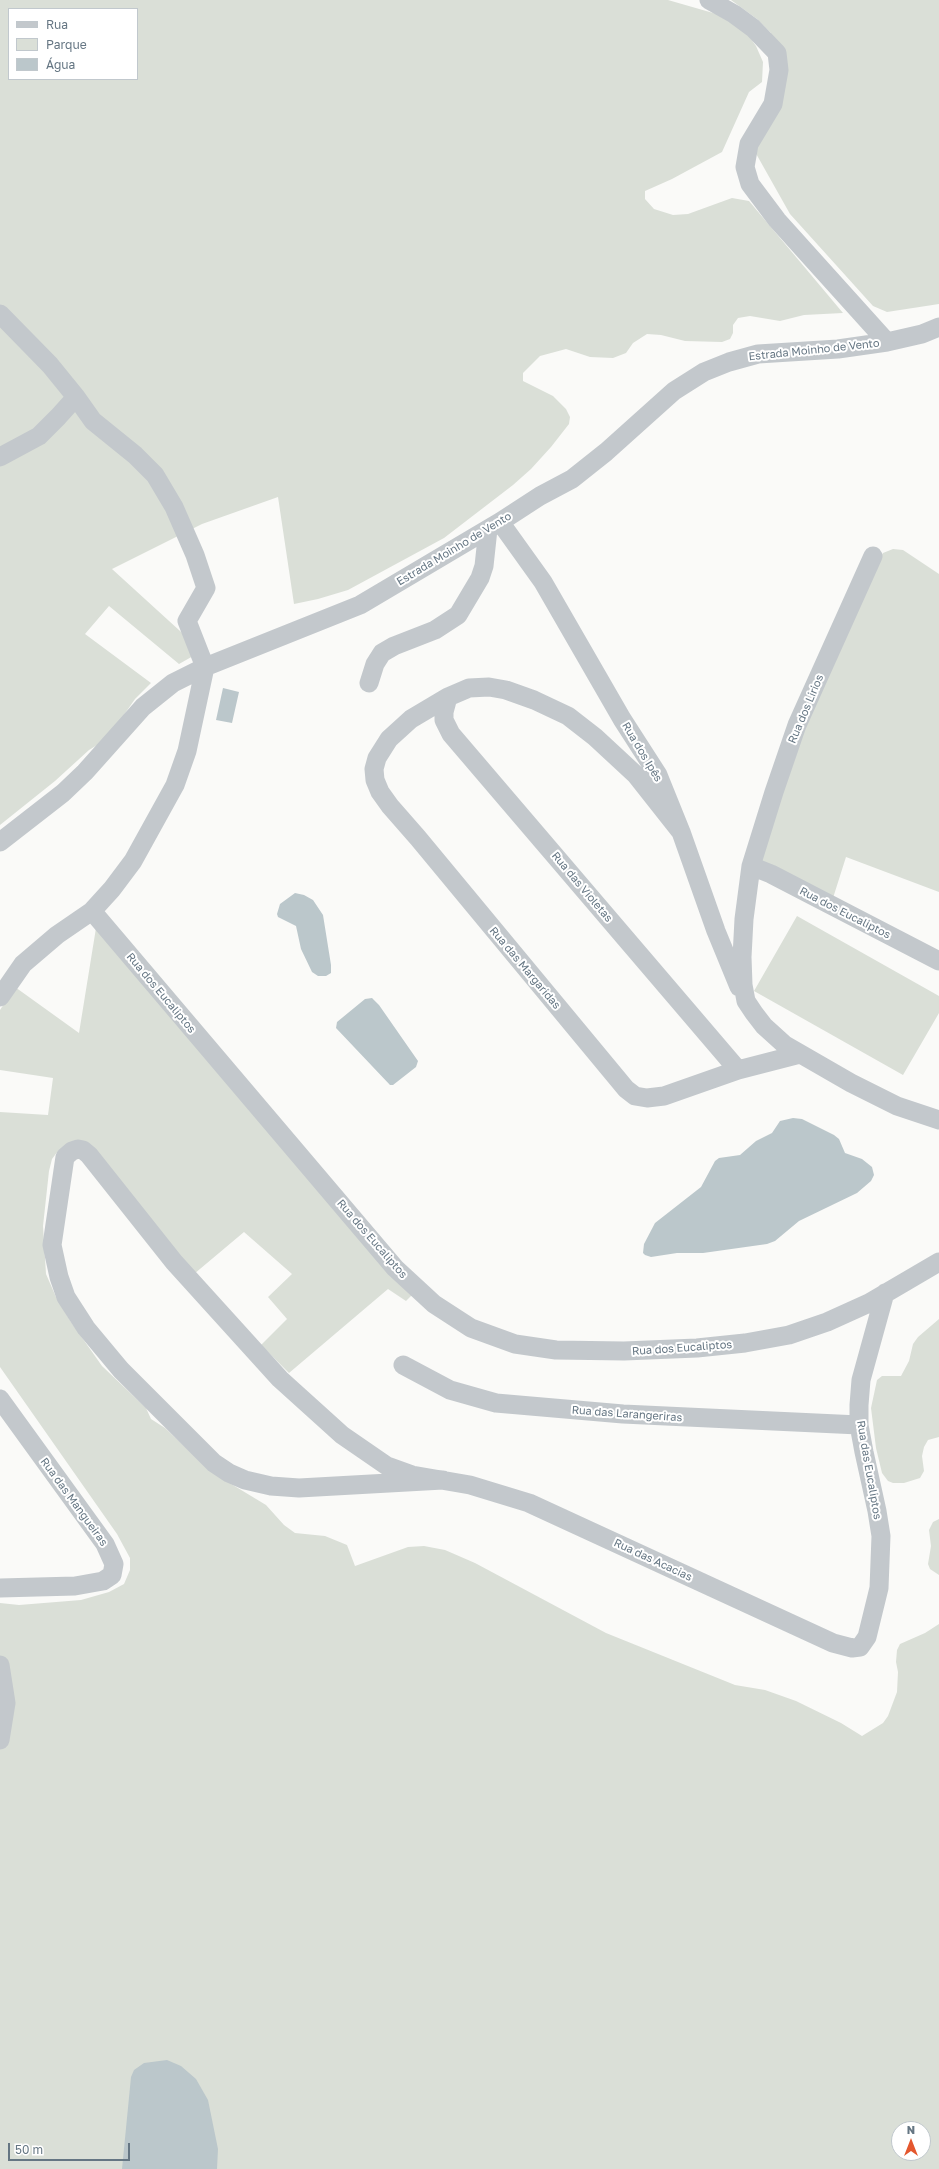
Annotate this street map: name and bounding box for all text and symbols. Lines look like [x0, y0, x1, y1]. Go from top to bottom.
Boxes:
legend [8, 8, 138, 80]
text: Rua [46, 17, 68, 32]
text: Parque [46, 37, 87, 52]
text: Água [46, 57, 75, 72]
street label: Estrada Moinho de Vento [748, 337, 880, 363]
street label: Estrada Moinho de Vento [394, 509, 514, 589]
street label: Rua dos Lirios [786, 672, 826, 746]
street label: Rua dos Ipês [619, 720, 665, 784]
street label: Rua das Violetas [549, 849, 615, 925]
street label: Rua dos Eucaliptos [797, 884, 893, 942]
street label: Rua das Margaridas [487, 924, 563, 1012]
street label: Rua dos Eucaliptos [124, 950, 198, 1036]
street label: Rua dos Eucaliptos [334, 1197, 410, 1281]
street label: Rua dos Eucaliptos [631, 1338, 733, 1358]
street label: Rua das Larangeriras [571, 1404, 683, 1424]
street label: Rua das Eucaliptos [854, 1420, 884, 1520]
street label: Rua das Mangueiras [38, 1455, 110, 1549]
street label: Rua das Acacias [612, 1536, 694, 1584]
north arrow [891, 2121, 931, 2161]
text: N [907, 2123, 915, 2136]
scale bar [10, 2135, 132, 2161]
text: 50 m [15, 2142, 43, 2157]

